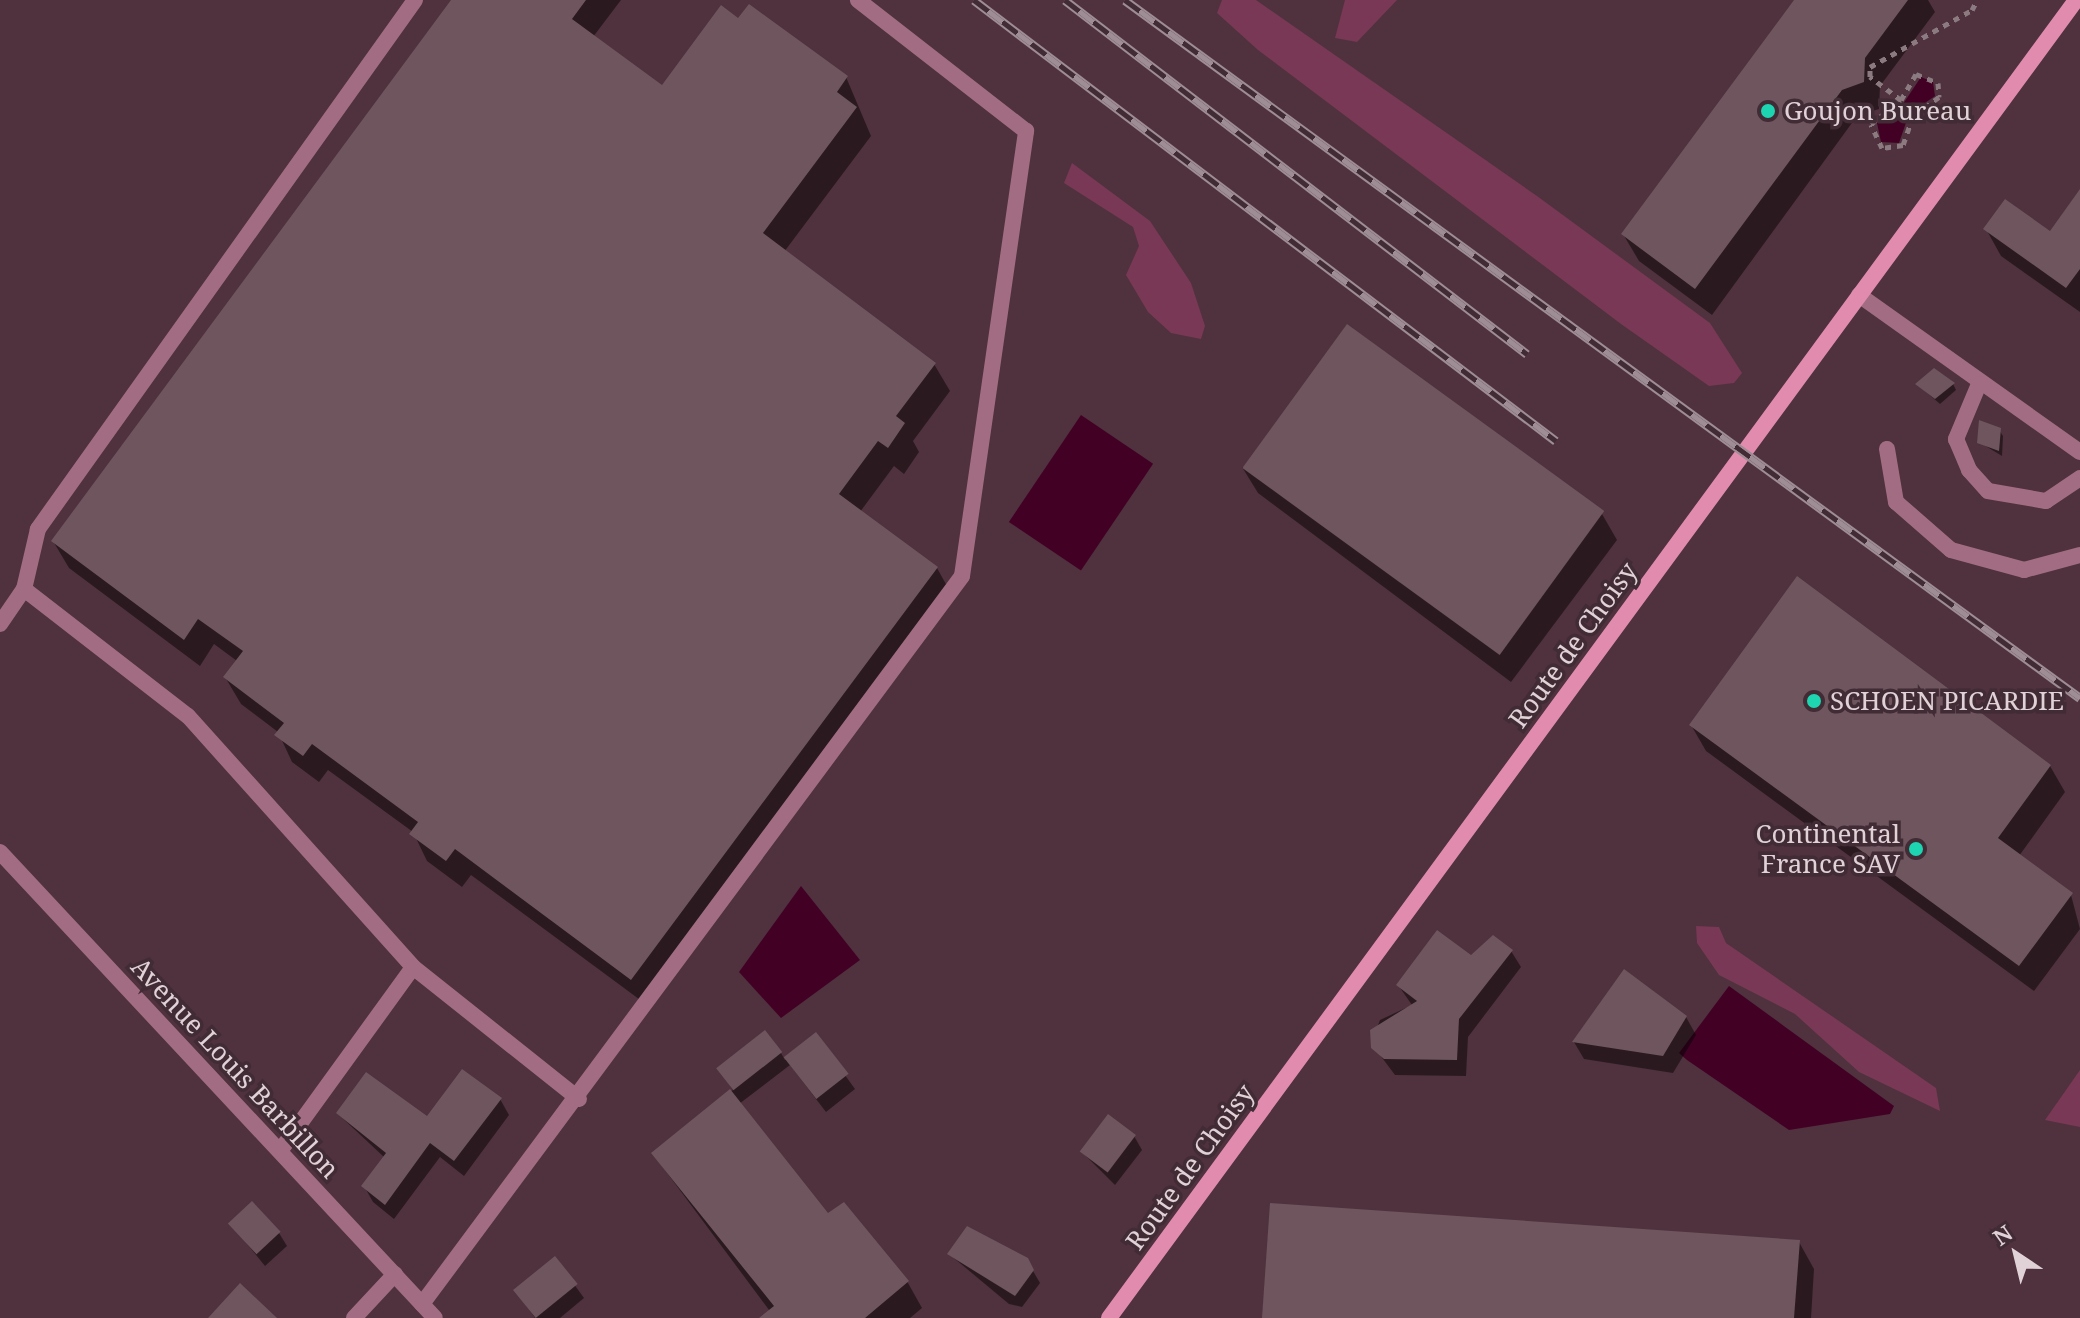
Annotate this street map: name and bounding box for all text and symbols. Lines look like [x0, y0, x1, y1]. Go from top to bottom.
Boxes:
place label: Goujon Bureau [1784, 95, 1971, 127]
marker: Goujon Bureau [1759, 102, 1777, 120]
street label: Route de Choisy [1502, 556, 1644, 734]
place label: SCHOEN PICARDIE [1830, 685, 2064, 717]
marker: SCHOEN PICARDIE [1805, 692, 1823, 710]
place label: Continental France SAV [1755, 818, 1900, 880]
marker: Continental France SAV [1907, 840, 1925, 858]
street label: Avenue Louis Barbillon [125, 951, 345, 1185]
street label: Route de Choisy [1119, 1078, 1261, 1256]
north arrow [1976, 1214, 2056, 1294]
text: N [1987, 1217, 2018, 1252]

